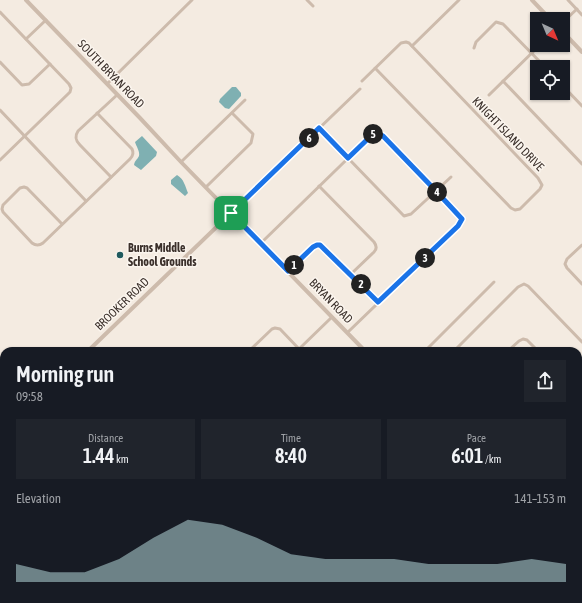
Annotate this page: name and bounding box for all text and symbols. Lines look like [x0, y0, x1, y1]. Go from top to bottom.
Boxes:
north arrow [530, 12, 570, 52]
map controls [530, 12, 570, 100]
street label: SOUTH BRYAN ROAD [75, 37, 147, 111]
button: locate [530, 60, 570, 100]
street label: KNIGHT ISLAND DRIVE [469, 94, 547, 174]
pin: 5 [363, 124, 383, 144]
pin: 6 [299, 128, 319, 148]
text: 5 [370, 128, 376, 140]
text: 6 [306, 132, 312, 144]
pin: 4 [427, 182, 447, 202]
text: 4 [434, 186, 440, 198]
pin [214, 196, 248, 230]
icon: arrive [220, 202, 242, 224]
place label: Burns Middle School Grounds [128, 241, 197, 269]
pin: 3 [415, 248, 435, 268]
marker: Burns Middle School Grounds [115, 250, 125, 260]
text: 3 [422, 252, 428, 264]
pin: 1 [284, 255, 304, 275]
text: 1 [291, 259, 297, 271]
pin: 2 [351, 274, 371, 294]
street label: BROOKER ROAD [92, 275, 152, 333]
street label: BRYAN ROAD [306, 276, 356, 326]
text: 2 [358, 278, 364, 290]
button: share [524, 360, 566, 402]
text: Morning run [16, 361, 114, 387]
text: 09:58 [16, 389, 43, 404]
text: Distance [88, 432, 123, 444]
text: Time [281, 432, 301, 444]
text: Pace [467, 432, 486, 444]
text: 1.44 [83, 444, 114, 467]
text: 8:40 [275, 444, 307, 467]
text: 6:01 [451, 444, 483, 467]
text: km [114, 453, 129, 465]
text: /km [483, 453, 501, 465]
text: Elevation [16, 491, 61, 506]
text: 141–153 m [514, 491, 566, 506]

